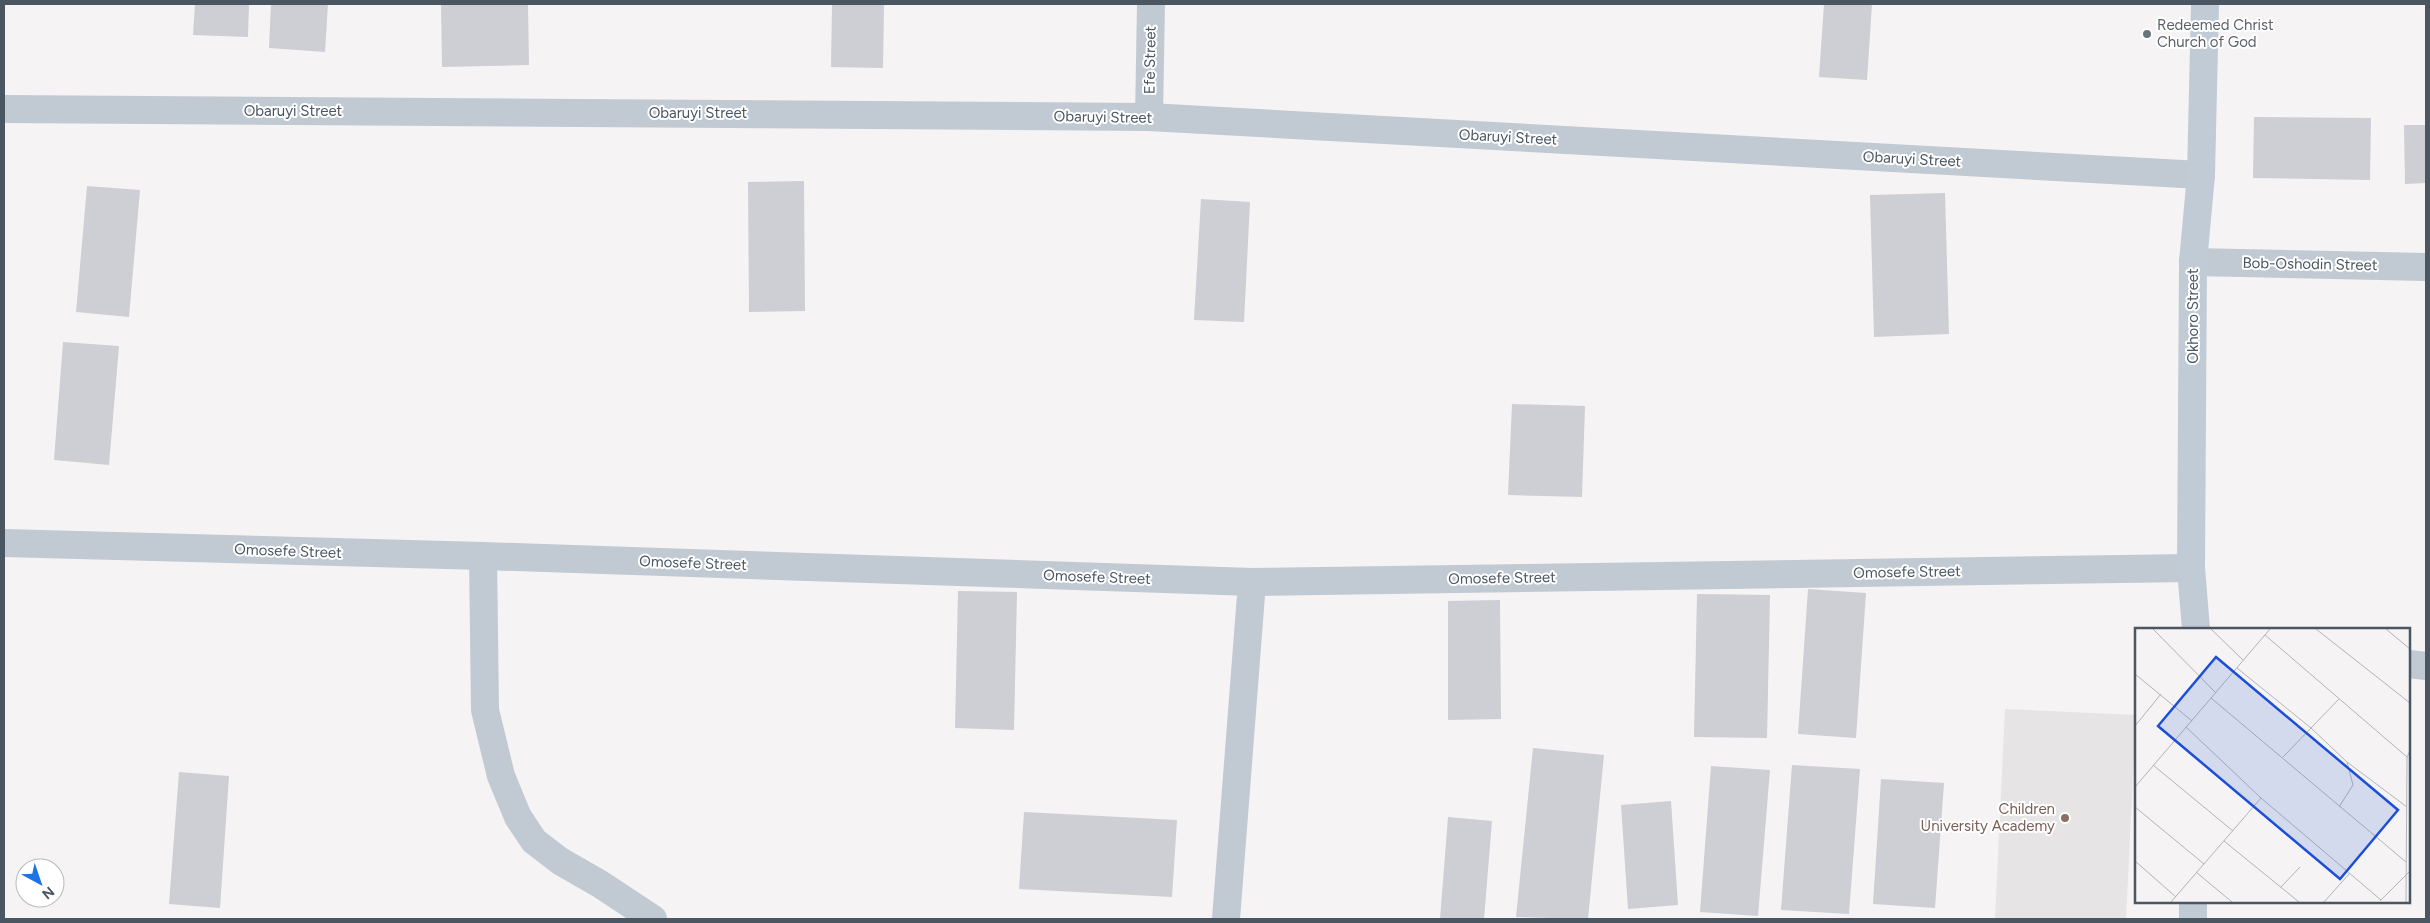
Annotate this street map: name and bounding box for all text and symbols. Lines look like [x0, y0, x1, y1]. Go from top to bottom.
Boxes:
place label: Redeemed Christ Church of God [2157, 16, 2274, 51]
street label: Efe Street [1140, 25, 1160, 94]
marker: Redeemed Christ Church of God [2141, 28, 2153, 40]
street label: Obaruyi Street [244, 102, 343, 120]
street label: Obaruyi Street [649, 104, 748, 122]
street label: Obaruyi Street [1054, 107, 1153, 127]
street label: Obaruyi Street [1458, 125, 1558, 149]
street label: Obaruyi Street [1862, 147, 1962, 171]
street label: Bob-Oshodin Street [2242, 254, 2378, 274]
street label: Okhoro Street [2184, 268, 2202, 364]
street label: Omosefe Street [234, 540, 342, 562]
street label: Omosefe Street [639, 552, 747, 574]
street label: Omosefe Street [1853, 562, 1961, 582]
street label: Omosefe Street [1043, 566, 1151, 588]
street label: Omosefe Street [1448, 568, 1556, 588]
inset map [2135, 628, 2410, 903]
place label: Children University Academy [1921, 800, 2055, 835]
marker: Children University Academy [2059, 812, 2071, 824]
north arrow [15, 858, 65, 908]
text: N [38, 883, 58, 903]

